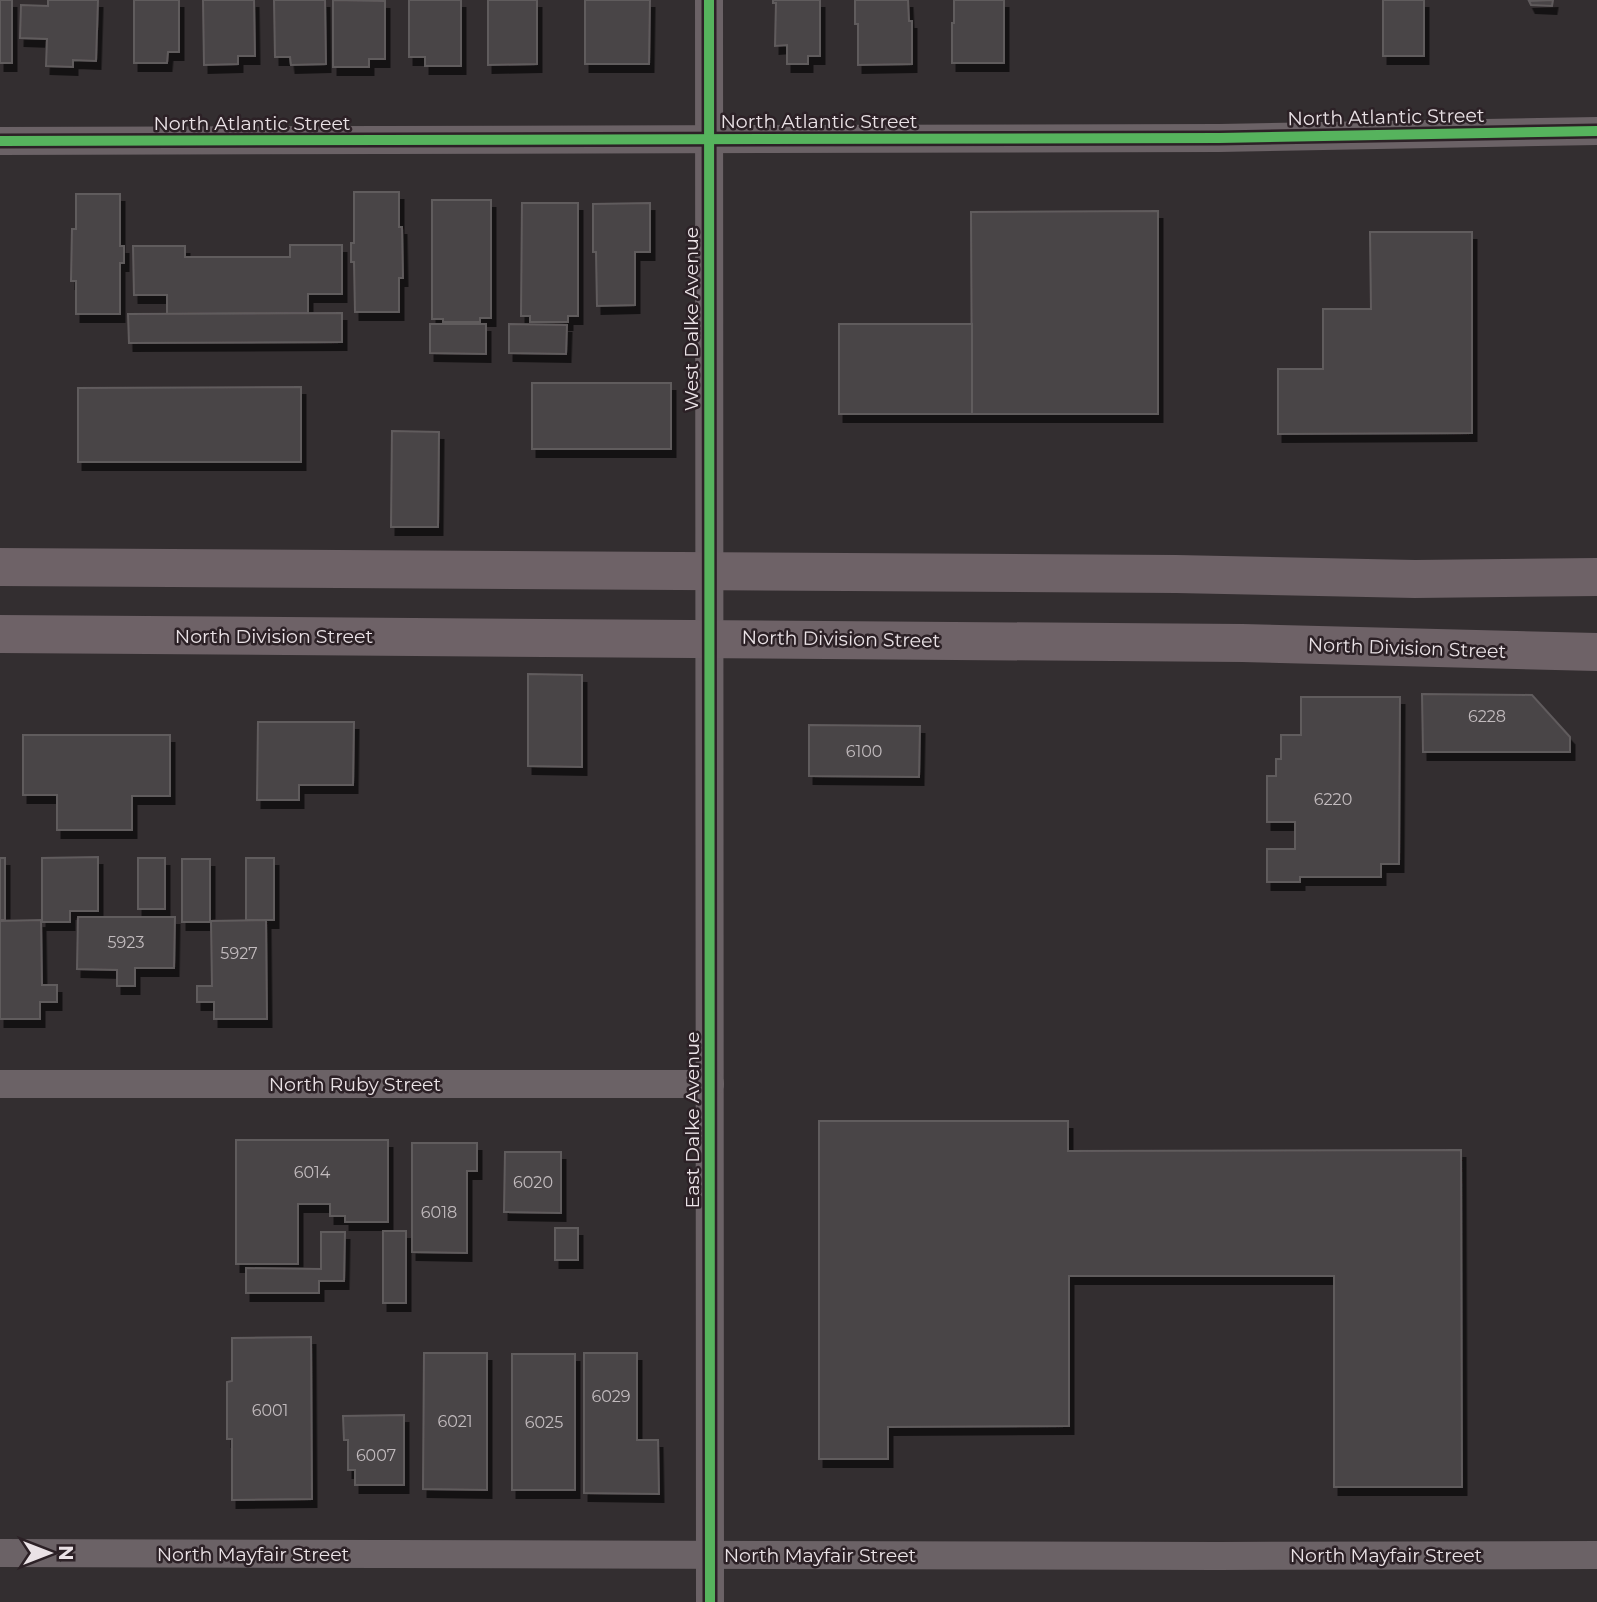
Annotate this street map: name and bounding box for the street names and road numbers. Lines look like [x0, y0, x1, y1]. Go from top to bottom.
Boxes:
street label: North Atlantic Street [1287, 104, 1485, 130]
street label: North Atlantic Street [720, 110, 918, 133]
street label: North Atlantic Street [153, 112, 351, 135]
street label: West Dalke Avenue [680, 227, 703, 411]
street label: North Division Street [175, 625, 374, 648]
street label: North Division Street [742, 626, 941, 652]
street label: North Division Street [1307, 633, 1507, 663]
street label: East Dalke Avenue [681, 1032, 704, 1208]
street label: North Ruby Street [269, 1073, 442, 1096]
street label: North Mayfair Street [157, 1543, 350, 1566]
street label: North Mayfair Street [724, 1544, 917, 1567]
street label: North Mayfair Street [1290, 1544, 1483, 1567]

